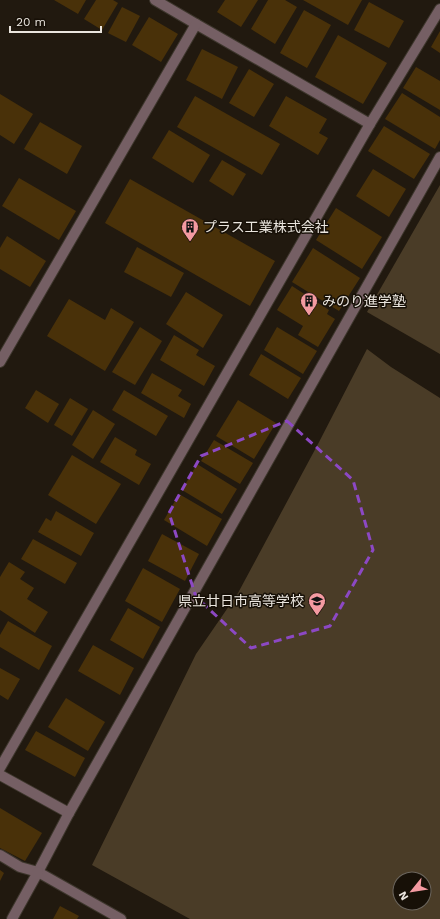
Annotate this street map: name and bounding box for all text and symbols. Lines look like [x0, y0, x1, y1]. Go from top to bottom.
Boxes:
scale bar [10, 8, 101, 34]
text: 20 m [16, 15, 46, 29]
building icon: プラス工業株式会社 [180, 217, 200, 242]
place label: プラス工業株式会社 [203, 219, 329, 235]
building icon: みのり進学塾 [299, 291, 319, 316]
place label: みのり進学塾 [322, 293, 406, 309]
school or university icon: 県立廿日市高等学校 [307, 591, 327, 616]
place label: 県立廿日市高等学校 [178, 593, 304, 609]
north arrow [392, 871, 432, 911]
text: N [396, 889, 411, 903]

